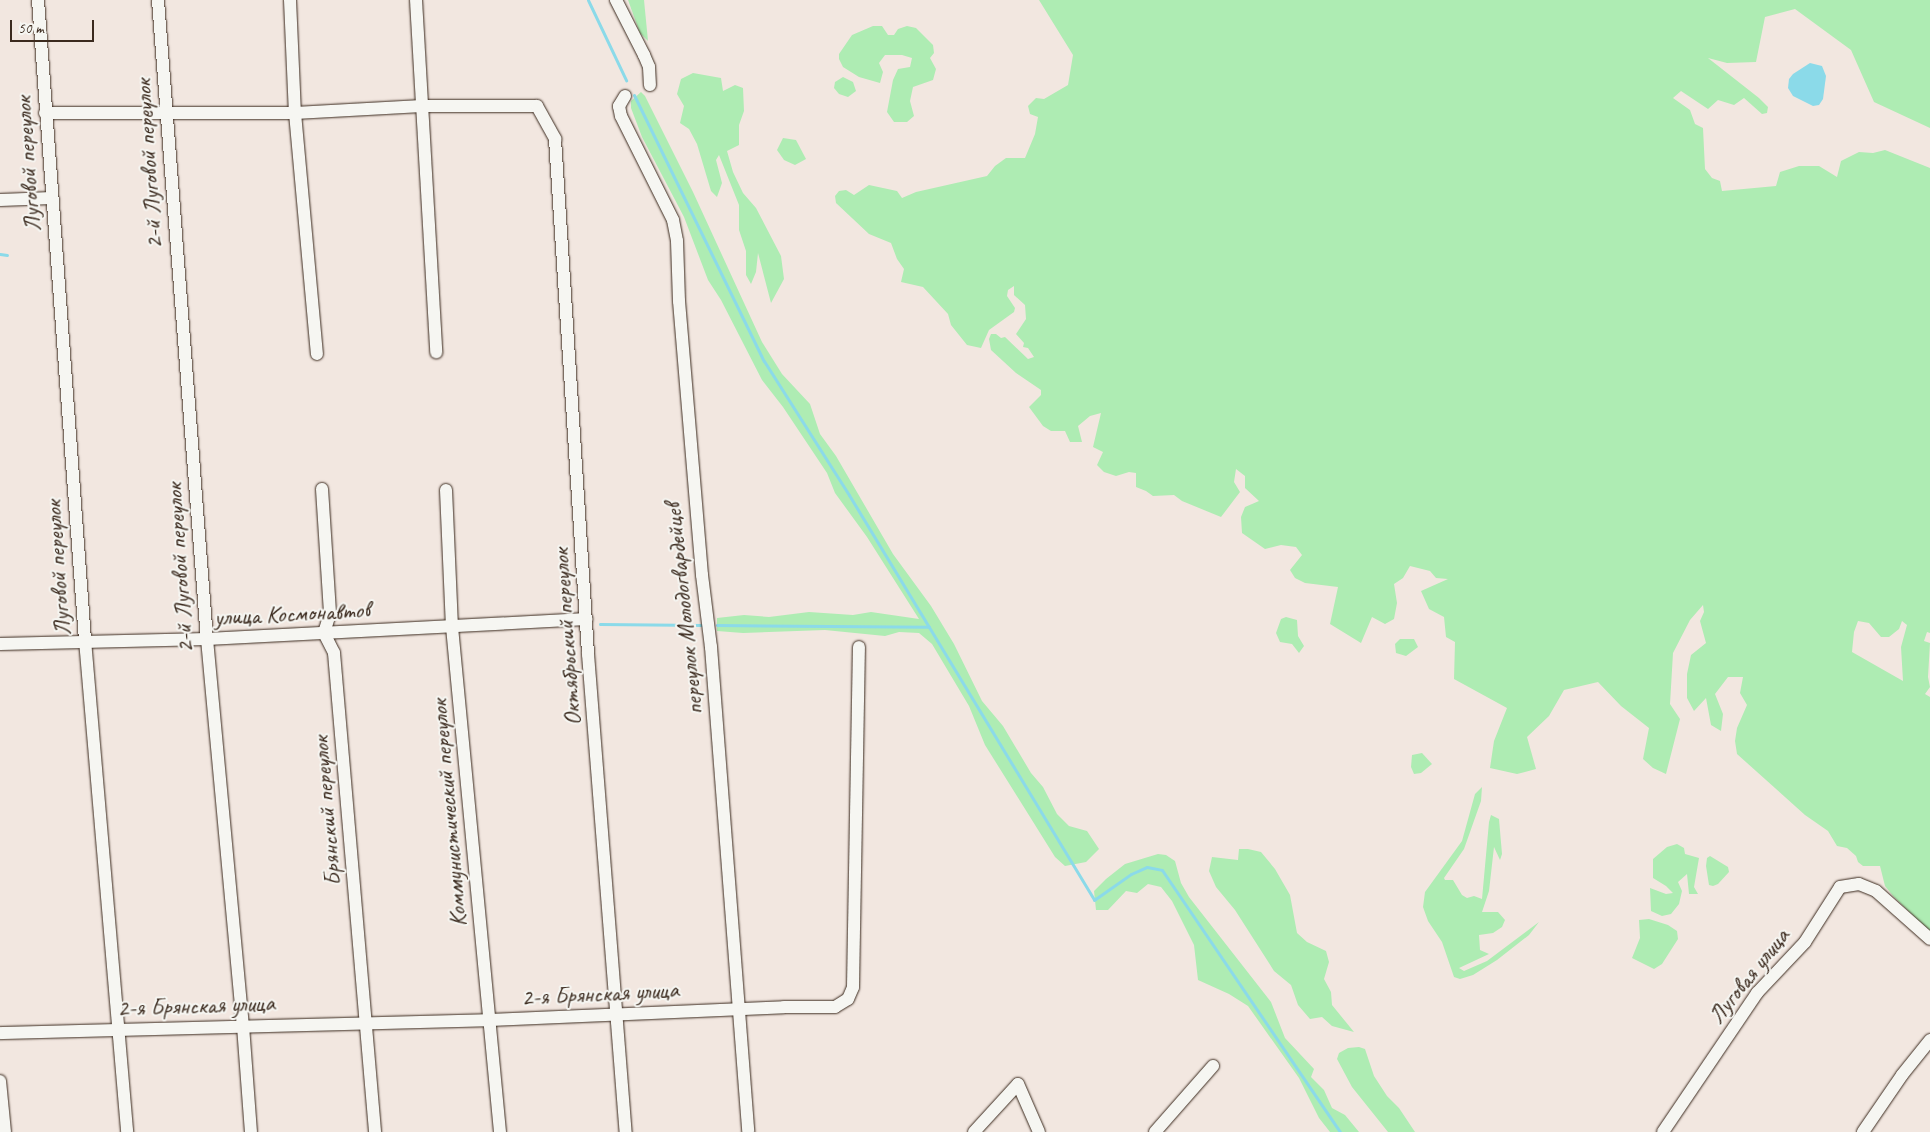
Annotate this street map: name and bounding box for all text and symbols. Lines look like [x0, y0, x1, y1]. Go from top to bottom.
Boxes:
scale bar [12, 10, 96, 42]
text: 50 m [18, 19, 44, 38]
street label: 2-й Луговой переулок [129, 78, 169, 250]
street label: Луговой переулок [9, 95, 47, 233]
street label: 2-й Луговой переулок [160, 482, 200, 654]
street label: Луговой переулок [39, 499, 77, 637]
street label: переулок Молодогвардейцев [659, 501, 709, 717]
street label: Октябрьский переулок [546, 547, 588, 727]
street label: улица Космонавтов [212, 595, 372, 633]
street label: Коммунистический переулок [425, 698, 473, 928]
street label: Брянский переулок [306, 735, 348, 887]
street label: Луговая улица [1702, 922, 1796, 1030]
street label: 2-я Брянская улица [519, 975, 681, 1013]
street label: 2-я Брянская улица [115, 989, 277, 1023]

